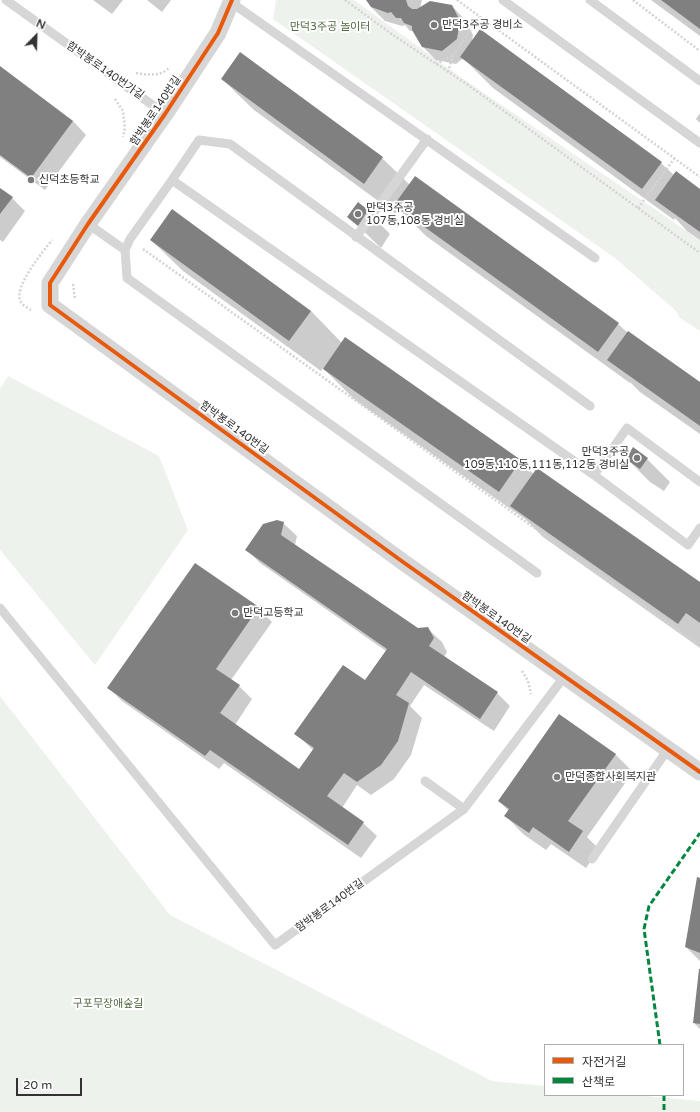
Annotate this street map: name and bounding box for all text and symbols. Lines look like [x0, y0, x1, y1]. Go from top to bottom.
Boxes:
north arrow [16, 16, 56, 56]
text: N [34, 17, 47, 32]
place label: 만덕3주공 경비소 [442, 18, 523, 32]
park label: 만덕3주공 놀이터 [290, 20, 370, 34]
marker: 만덕3주공 경비소 [429, 20, 439, 30]
street label: 함박봉로140번가길 [64, 39, 146, 103]
street label: 함박봉로140번길 [128, 74, 184, 148]
place label: 신덕초등학교 [39, 173, 100, 187]
marker: 신덕초등학교 [26, 175, 36, 185]
place label: 만덕3주공 107동,108동 경비실 [366, 201, 464, 227]
marker: 만덕3주공 107동,108동 경비실 [353, 209, 363, 219]
street label: 함박봉로140번길 [197, 399, 271, 457]
place label: 만덕3주공 109동,110동,111동,112동 경비실 [464, 445, 629, 471]
marker: 만덕3주공 109동,110동,111동,112동 경비실 [632, 453, 642, 463]
street label: 함박봉로140번길 [459, 589, 533, 647]
place label: 만덕고등학교 [243, 606, 304, 620]
marker: 만덕고등학교 [230, 608, 240, 618]
place label: 만덕종합사회복지관 [565, 770, 656, 784]
marker: 만덕종합사회복지관 [552, 772, 562, 782]
street label: 함박봉로140번길 [293, 877, 367, 935]
park label: 구포무장애숲길 [73, 997, 143, 1011]
legend [544, 1044, 684, 1096]
text: 자전거길 [582, 1055, 626, 1069]
scale bar [18, 1070, 84, 1096]
text: 산책로 [582, 1075, 615, 1089]
text: 20 m [23, 1078, 52, 1092]

